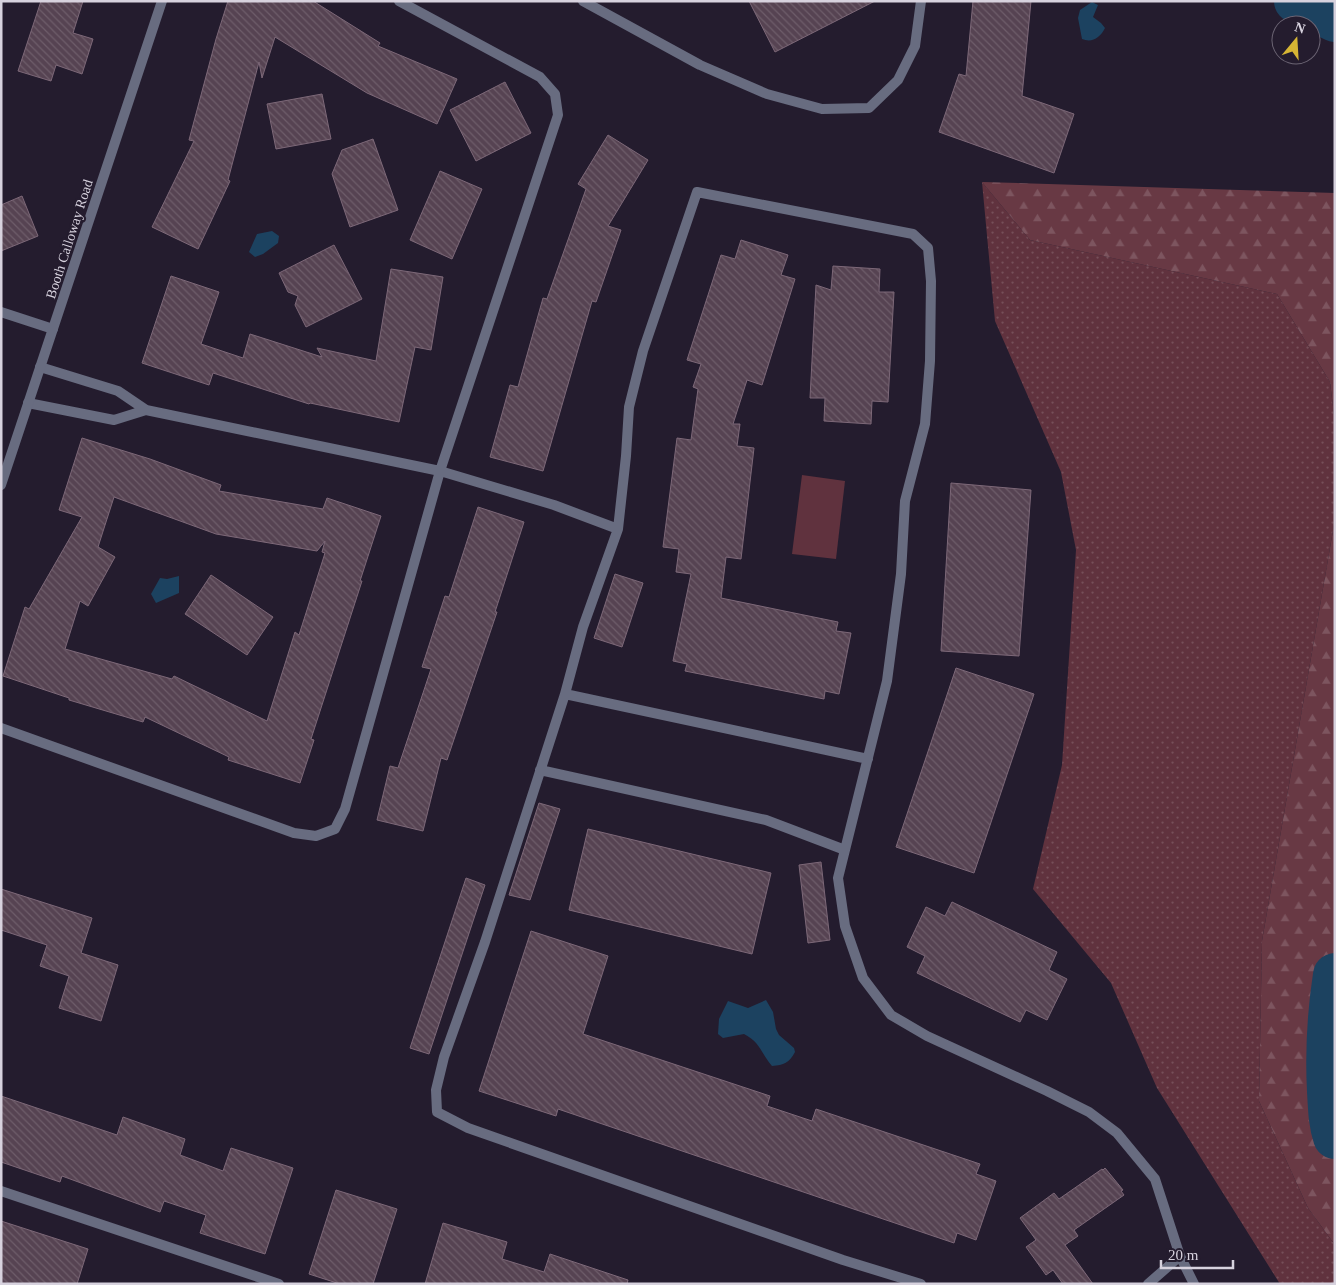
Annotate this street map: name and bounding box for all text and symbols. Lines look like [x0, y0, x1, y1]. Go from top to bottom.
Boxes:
north arrow [1271, 15, 1321, 65]
text: N [1293, 19, 1307, 37]
street label: Booth Calloway Road [43, 178, 96, 301]
scale bar [1161, 1238, 1234, 1270]
text: 20 m [1168, 1247, 1199, 1263]

